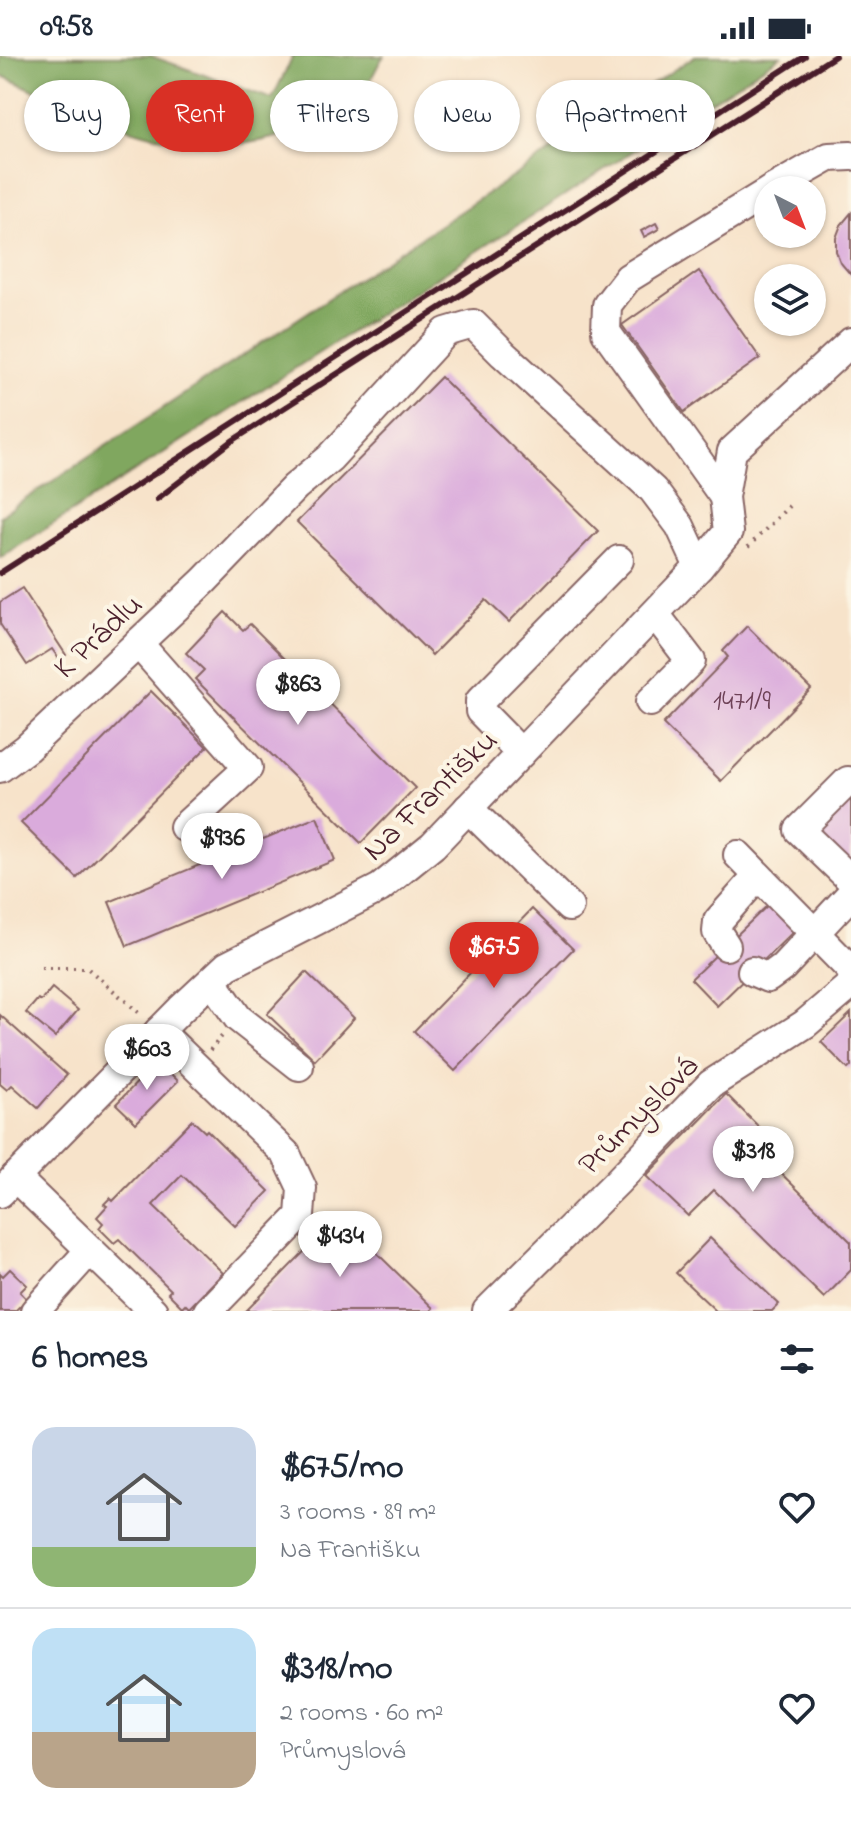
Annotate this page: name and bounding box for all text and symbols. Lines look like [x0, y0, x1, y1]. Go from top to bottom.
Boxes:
text: 09:58 [40, 6, 93, 50]
chip: Buy [24, 80, 130, 152]
chip: Rent [146, 80, 254, 152]
chip: Filters [270, 80, 398, 152]
chip: New [414, 80, 520, 152]
chip: Apartment [536, 80, 715, 152]
north arrow [754, 176, 826, 248]
map controls [754, 176, 826, 336]
button: layers [754, 264, 826, 336]
street label: K Prádlu [44, 584, 155, 692]
pin: $863 [251, 659, 345, 727]
text: $863 [274, 666, 322, 704]
house number: 1471/9 [713, 682, 772, 723]
street label: Na Františku [353, 720, 510, 874]
pin: $936 [175, 813, 269, 881]
text: $936 [199, 820, 245, 858]
pin: $675 [447, 922, 541, 990]
text: $675 [468, 929, 520, 967]
pin: $603 [100, 1024, 194, 1092]
text: $603 [122, 1031, 172, 1069]
street label: Průmyslová [568, 1045, 711, 1188]
pin: $318 [706, 1126, 800, 1194]
text: $318 [731, 1133, 775, 1171]
pin: $434 [293, 1211, 387, 1279]
text: $434 [316, 1218, 364, 1256]
text: 6 homes [32, 1334, 148, 1384]
icon: filters [775, 1337, 819, 1381]
text: $675/mo [280, 1444, 404, 1494]
icon: home [96, 1459, 192, 1555]
icon: heart [775, 1485, 819, 1529]
text: 3 rooms · 89 m² [280, 1494, 436, 1532]
text: Na Františku [280, 1532, 421, 1570]
text: $318/mo [280, 1645, 393, 1695]
icon: home [96, 1660, 192, 1756]
icon: heart [775, 1686, 819, 1730]
text: 2 rooms · 60 m² [280, 1695, 444, 1733]
text: Průmyslová [280, 1733, 405, 1771]

